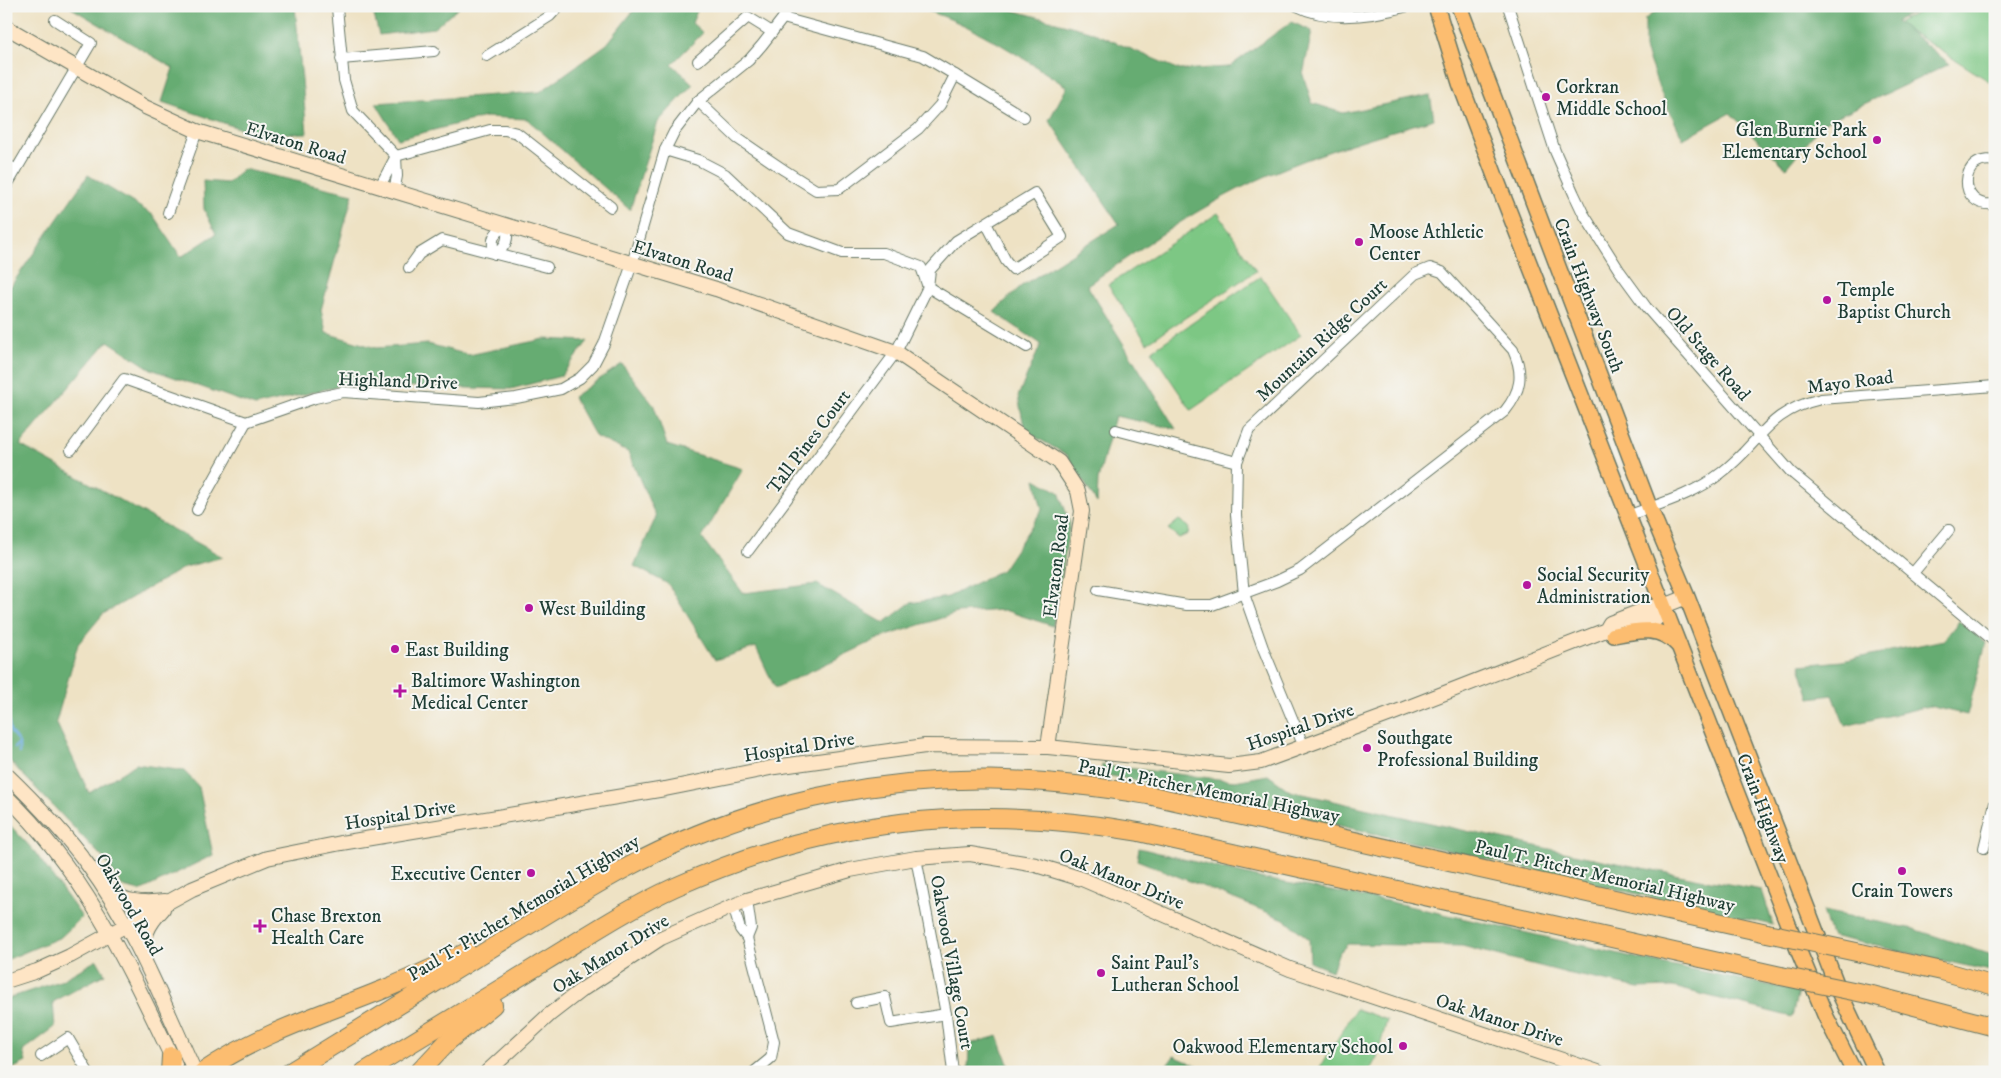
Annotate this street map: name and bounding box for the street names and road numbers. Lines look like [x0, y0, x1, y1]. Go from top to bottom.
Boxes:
street label: Elvaton Road [242, 117, 349, 170]
street label: Crain Highway South [1548, 215, 1629, 376]
street label: Elvaton Road [629, 235, 736, 288]
street label: Mountain Ridge Court [1252, 273, 1392, 407]
street label: Old Stage Road [1661, 302, 1755, 406]
street label: Mayo Road [1806, 366, 1895, 399]
street label: Highland Drive [338, 368, 458, 395]
street label: Tall Pines Court [763, 385, 856, 499]
street label: Elvaton Road [1039, 513, 1074, 619]
street label: Hospital Drive [1244, 698, 1357, 757]
street label: Hospital Drive [742, 727, 856, 768]
street label: Crain Highway [1731, 750, 1794, 868]
street label: Paul T. Pitcher Memorial Highway [1076, 755, 1343, 828]
street label: Hospital Drive [343, 795, 457, 836]
street label: Paul T. Pitcher Memorial Highway [404, 829, 645, 987]
street label: Paul T. Pitcher Memorial Highway [1472, 835, 1738, 918]
street label: Oak Manor Drive [1055, 844, 1187, 915]
street label: Oakwood Road [90, 849, 168, 961]
street label: Oakwood Village Court [925, 873, 978, 1051]
street label: Oak Manor Drive [548, 909, 673, 999]
street label: Oak Manor Drive [1433, 989, 1566, 1052]

